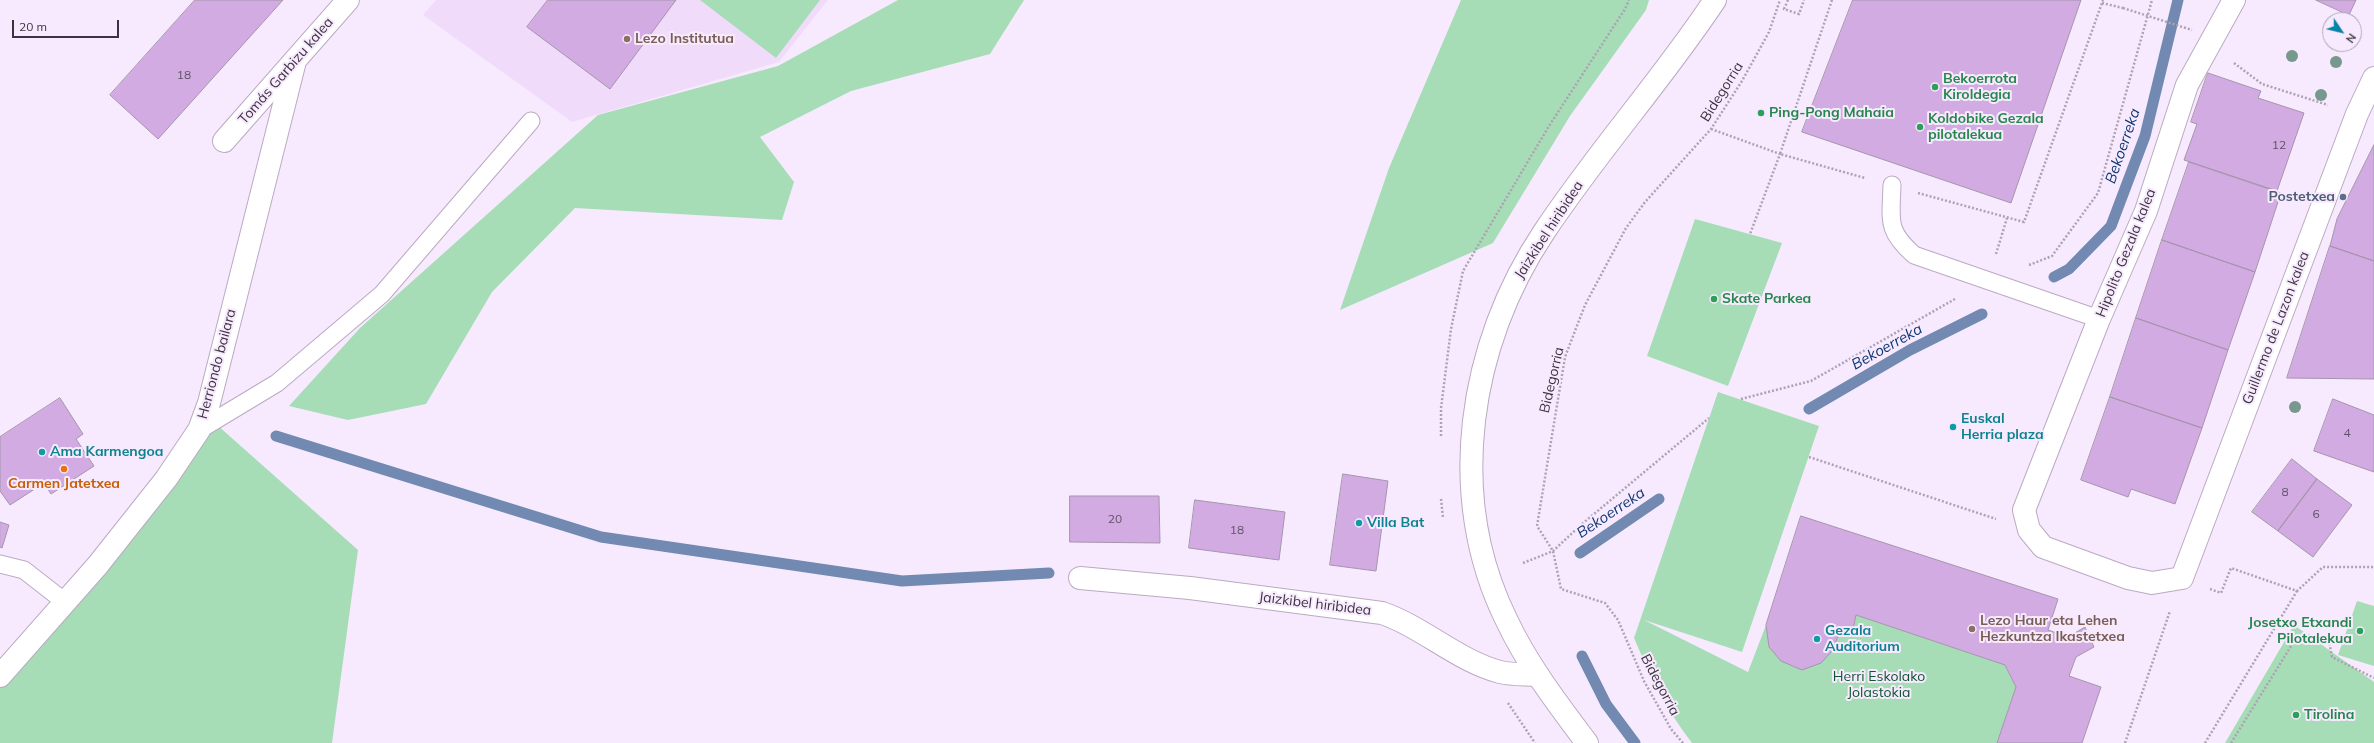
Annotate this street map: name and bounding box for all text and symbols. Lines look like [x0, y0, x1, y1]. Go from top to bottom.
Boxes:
scale bar [14, 12, 121, 38]
north arrow [2322, 12, 2362, 52]
street label: Tomás Garbizu kalea [235, 14, 337, 128]
text: 20 m [19, 19, 47, 34]
place label: Lezo Institutua [635, 31, 734, 47]
text: N [2343, 31, 2359, 46]
marker: Lezo Institutua [622, 34, 632, 44]
street label: Bidegorria [1697, 59, 1747, 125]
house number: 18 [177, 68, 191, 82]
place label: Bekoerrota Kiroldegia [1943, 71, 2017, 104]
marker: Bekoerrota Kiroldegia [1930, 82, 1940, 92]
place label: Ping-Pong Mahaia [1769, 105, 1894, 121]
water label: Bekoerreka [2102, 106, 2144, 186]
marker: Ping-Pong Mahaia [1756, 108, 1766, 118]
place label: Koldobike Gezala pilotalekua [1928, 111, 2044, 144]
marker: Koldobike Gezala pilotalekua [1915, 122, 1925, 132]
house number: 12 [2272, 138, 2286, 152]
street label: Jaizkibel hiribidea [1511, 178, 1587, 282]
street label: Hipolito Gezala kalea [2092, 186, 2160, 320]
place label: Postetxea [2269, 189, 2335, 205]
marker: Postetxea [2338, 192, 2348, 202]
street label: Guillermo de Lazon kalea [2239, 249, 2313, 407]
place label: Skate Parkea [1722, 291, 1811, 307]
marker: Skate Parkea [1709, 294, 1719, 304]
street label: Herriondo bailara [194, 307, 240, 421]
water label: Bekoerreka [1848, 320, 1926, 374]
street label: Bidegorria [1536, 345, 1568, 415]
place label: Euskal Herria plaza [1961, 411, 2044, 444]
marker: Euskal Herria plaza [1948, 422, 1958, 432]
house number: 4 [2343, 426, 2351, 440]
place label: Ama Karmengoa [50, 444, 163, 460]
marker: Ama Karmengoa [37, 447, 47, 457]
marker: Carmen Jatetxea [59, 464, 69, 474]
place label: Carmen Jatetxea [8, 476, 120, 492]
water label: Bekoerreka [1574, 484, 1648, 542]
house number: 8 [2281, 485, 2289, 499]
house number: 6 [2312, 507, 2320, 521]
house number: 20 [1108, 512, 1122, 526]
place label: Villa Bat [1367, 515, 1424, 531]
marker: Villa Bat [1354, 518, 1364, 528]
house number: 18 [1230, 523, 1244, 537]
street label: Jaizkibel hiribidea [1258, 589, 1372, 619]
place label: Lezo Haur eta Lehen Hezkuntza Ikastetxea [1980, 613, 2125, 646]
place label: Josetxo Etxandi Pilotalekua [2248, 615, 2352, 648]
place label: Gezala Auditorium [1825, 623, 1900, 656]
marker: Lezo Haur eta Lehen Hezkuntza Ikastetxea [1967, 624, 1977, 634]
marker: Josetxo Etxandi Pilotalekua [2355, 626, 2365, 636]
marker: Gezala Auditorium [1812, 634, 1822, 644]
street label: Bidegorria [1637, 651, 1683, 719]
park label: Herri Eskolako Jolastokia [1833, 669, 1925, 702]
place label: Tirolina [2304, 707, 2354, 723]
marker: Tirolina [2291, 710, 2301, 720]

